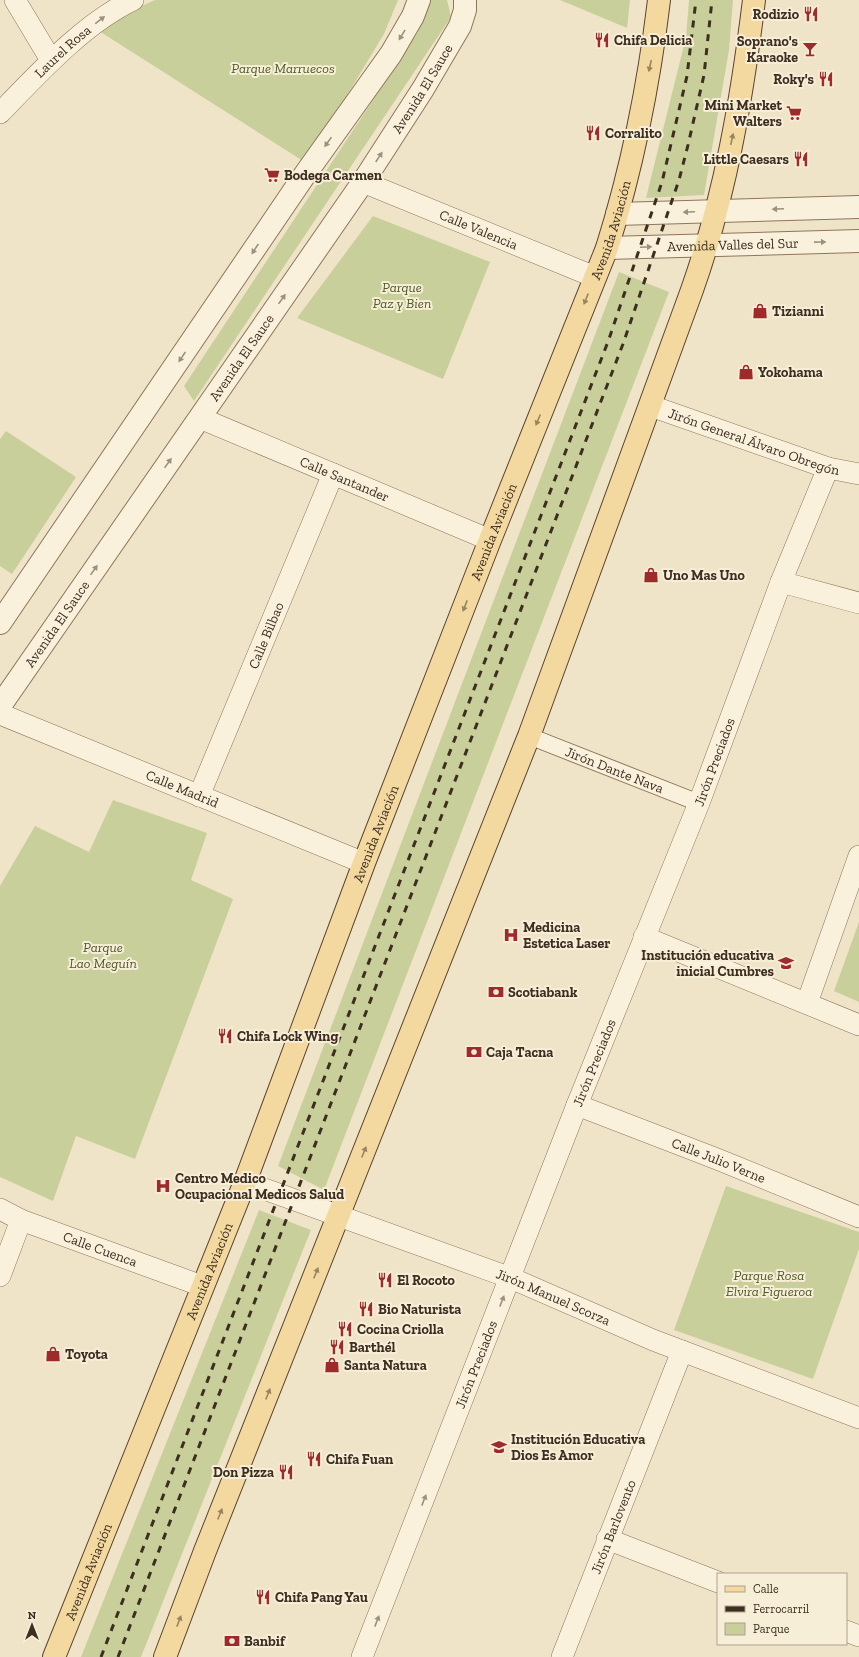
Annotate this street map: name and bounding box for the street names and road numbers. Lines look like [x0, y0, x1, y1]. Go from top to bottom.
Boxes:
street label: Laurel Rosa [31, 21, 94, 81]
street label: Avenida El Sauce [388, 41, 456, 136]
street label: Avenida Aviación [587, 179, 634, 282]
street label: Calle Valencia [437, 206, 521, 253]
street label: Avenida Valles del Sur [667, 234, 799, 255]
street label: Avenida El Sauce [205, 310, 278, 404]
street label: Jirón General Álvaro Obregón [666, 404, 841, 479]
street label: Calle Santander [297, 453, 392, 505]
street label: Avenida Aviación [467, 481, 520, 583]
street label: Avenida El Sauce [21, 577, 93, 670]
street label: Calle Bilbao [244, 599, 287, 671]
street label: Jirón Preciados [690, 715, 738, 808]
street label: Jirón Dante Nava [563, 743, 666, 797]
street label: Calle Madrid [143, 766, 222, 811]
street label: Avenida Aviación [349, 783, 402, 885]
street label: Jirón Preciados [569, 1016, 619, 1109]
street label: Calle Julio Verne [669, 1134, 768, 1187]
street label: Avenida Aviación [182, 1220, 236, 1322]
street label: Calle Cuenca [61, 1228, 140, 1270]
street label: Jirón Manuel Scorza [494, 1265, 613, 1329]
street label: Jirón Preciados [451, 1318, 501, 1411]
street label: Jirón Barlovento [587, 1477, 639, 1576]
street label: Avenida Aviación [61, 1521, 115, 1623]

